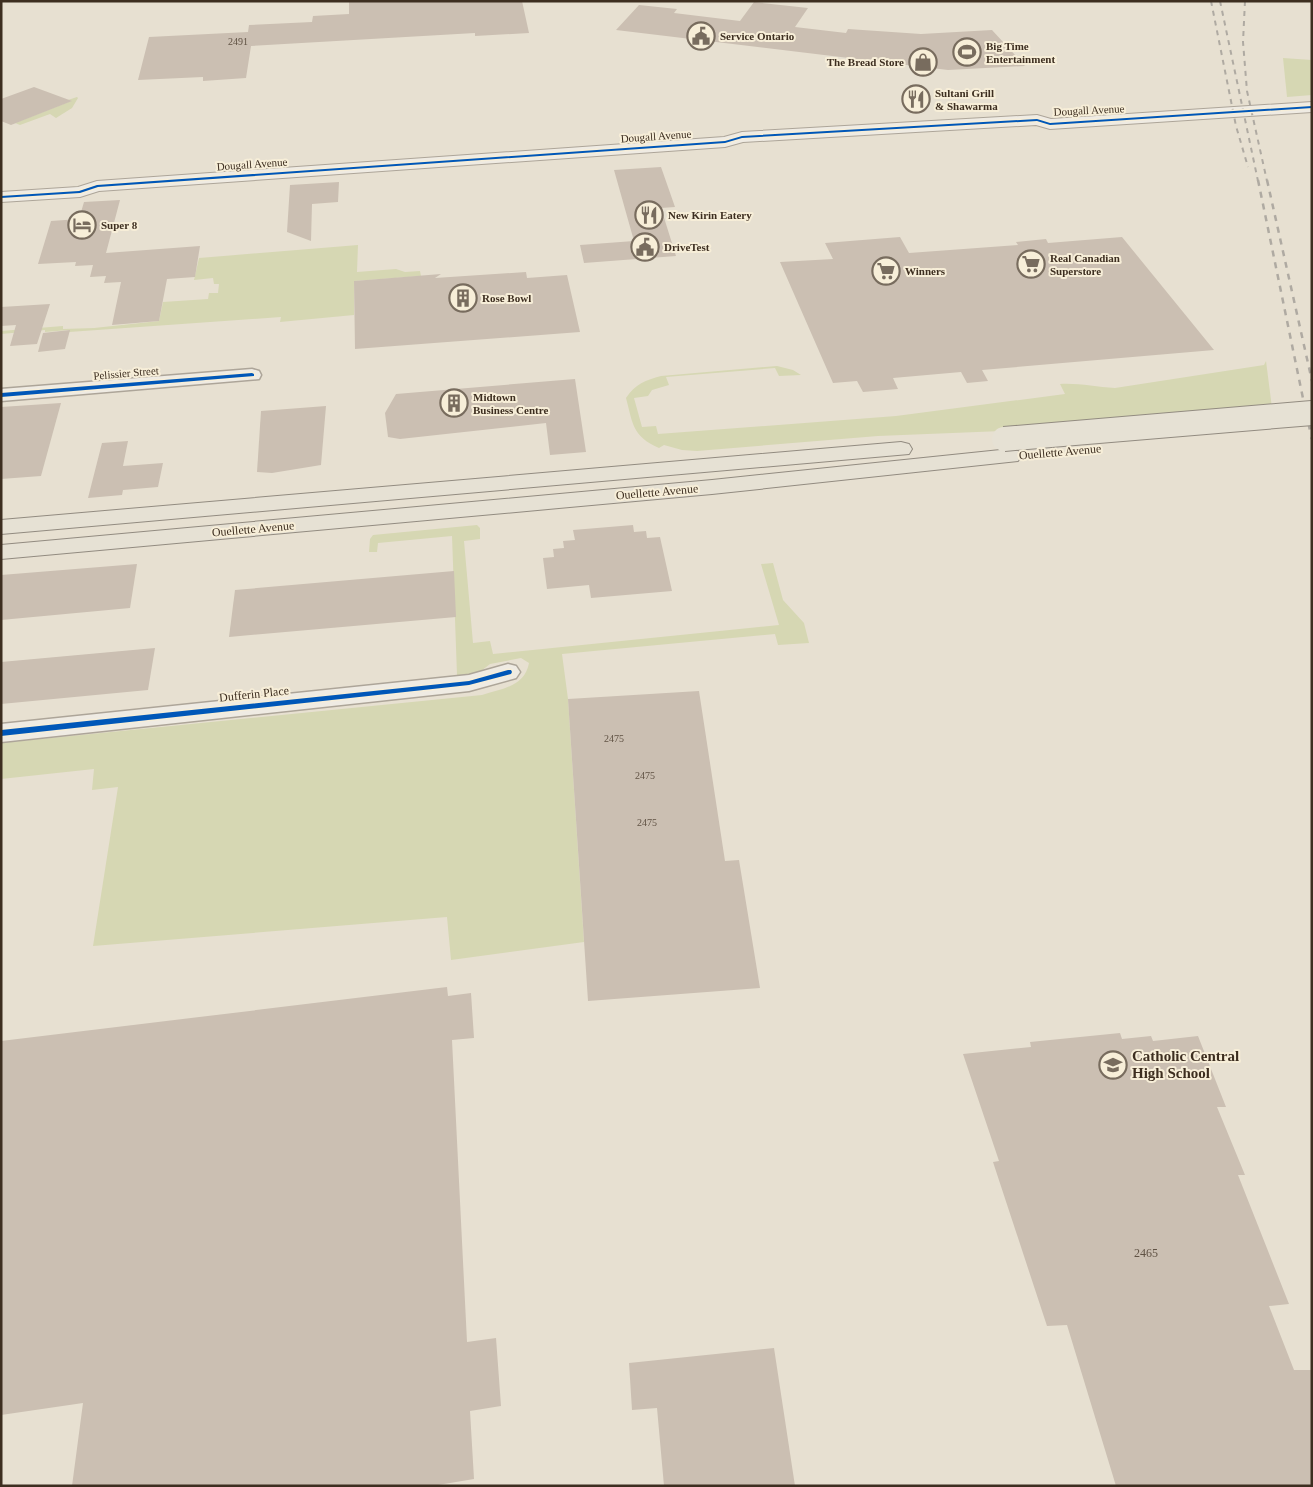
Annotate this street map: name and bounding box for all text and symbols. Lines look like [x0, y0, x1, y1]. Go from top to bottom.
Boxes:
public building icon: Service Ontario [686, 21, 716, 51]
place label: Service Ontario [720, 30, 795, 42]
house number: 2491 [228, 36, 248, 47]
sports icon: Big Time Entertainment [952, 37, 982, 67]
place label: Big Time Entertainment [986, 40, 1055, 65]
shop icon: The Bread Store [908, 47, 938, 77]
place label: The Bread Store [827, 56, 904, 68]
restaurant icon: Sultani Grill & Shawarma [901, 84, 931, 114]
place label: Sultani Grill & Shawarma [935, 87, 998, 112]
street label: Dougall Avenue [1053, 102, 1125, 118]
street label: Dougall Avenue [620, 128, 692, 144]
street label: Dougall Avenue [216, 156, 288, 172]
restaurant icon: New Kirin Eatery [634, 200, 664, 230]
place label: New Kirin Eatery [668, 209, 752, 221]
hotel icon: Super 8 [67, 210, 97, 240]
place label: Super 8 [101, 219, 138, 231]
public building icon: DriveTest [630, 232, 660, 262]
place label: DriveTest [664, 241, 710, 253]
supermarket icon: Real Canadian Superstore [1016, 249, 1046, 279]
place label: Real Canadian Superstore [1050, 252, 1120, 277]
supermarket icon: Winners [871, 256, 901, 286]
place label: Winners [905, 265, 946, 277]
building icon: Rose Bowl [448, 283, 478, 313]
place label: Rose Bowl [482, 292, 531, 304]
street label: Pelissier Street [93, 364, 159, 382]
building icon: Midtown Business Centre [439, 388, 469, 418]
place label: Midtown Business Centre [473, 391, 548, 416]
street label: Ouellette Avenue [1018, 441, 1102, 463]
street label: Ouellette Avenue [615, 481, 699, 503]
street label: Ouellette Avenue [211, 518, 295, 540]
street label: Dufferin Place [218, 683, 290, 705]
house number: 2475 [604, 733, 624, 744]
house number: 2475 [635, 770, 655, 781]
house number: 2475 [637, 817, 657, 828]
place label: Catholic Central High School [1132, 1048, 1239, 1081]
school or university icon: Catholic Central High School [1098, 1050, 1128, 1080]
house number: 2465 [1134, 1246, 1158, 1260]

